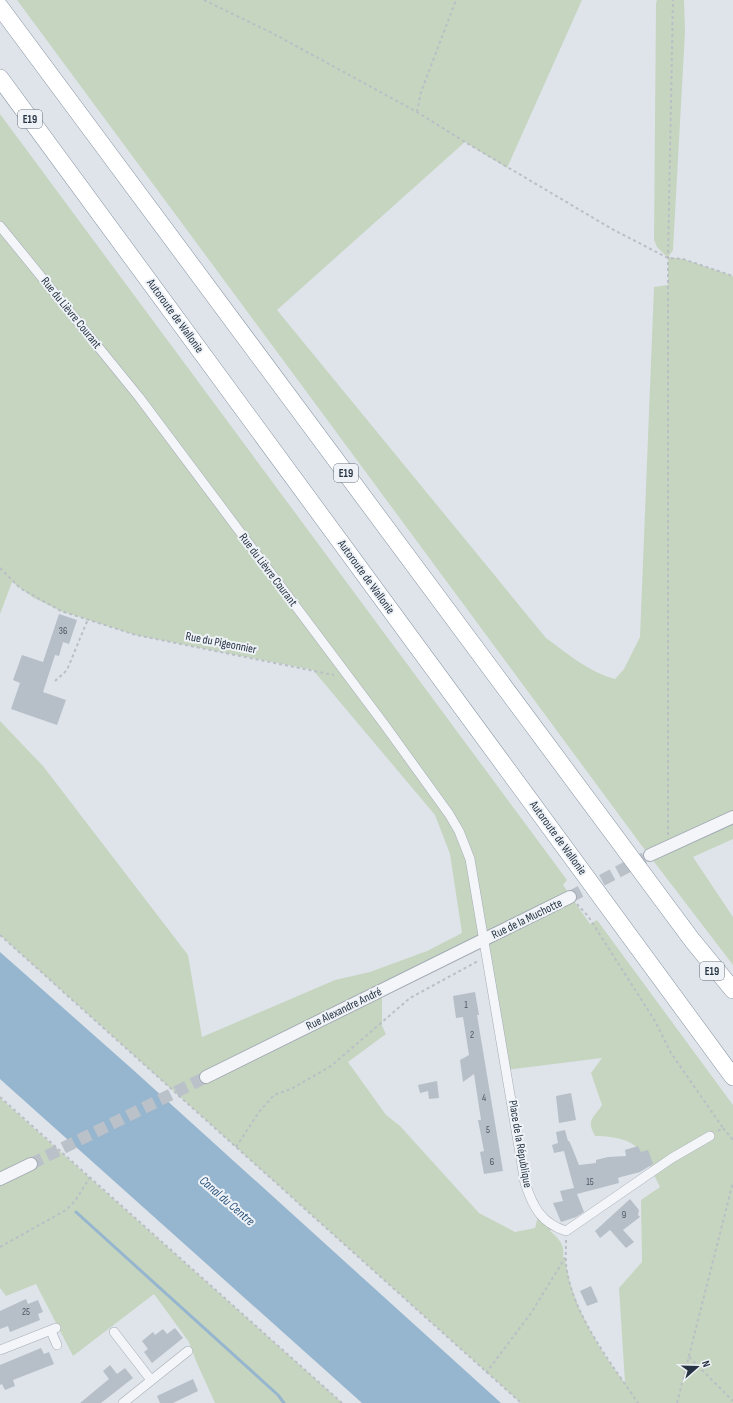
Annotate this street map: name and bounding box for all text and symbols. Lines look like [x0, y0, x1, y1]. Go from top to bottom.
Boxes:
road number: E19 [18, 110, 42, 128]
street label: Rue du Lièvre Courant [38, 274, 105, 352]
street label: Autoroute de Wallonie [143, 275, 207, 356]
road number: E19 [334, 464, 358, 482]
street label: Rue du Lièvre Courant [236, 530, 301, 610]
street label: Autoroute de Wallonie [334, 536, 398, 617]
house number: 36 [59, 625, 67, 637]
street label: Rue du Pigeonnier [184, 629, 258, 657]
street label: Autoroute de Wallonie [526, 797, 590, 878]
street label: Rue de la Muchotte [489, 895, 565, 943]
road number: E19 [700, 962, 724, 980]
street label: Rue Alexandre André [304, 984, 384, 1034]
house number: 1 [464, 999, 468, 1011]
house number: 2 [470, 1029, 474, 1041]
house number: 4 [482, 1092, 486, 1104]
street label: Place de la République [505, 1099, 535, 1189]
house number: 5 [486, 1124, 490, 1136]
house number: 6 [490, 1156, 494, 1168]
water label: Canal du Centre [196, 1173, 258, 1229]
house number: 15 [586, 1176, 594, 1188]
house number: 9 [622, 1209, 626, 1221]
house number: 25 [22, 1306, 30, 1318]
north arrow [677, 1347, 717, 1387]
text: N [699, 1359, 713, 1369]

